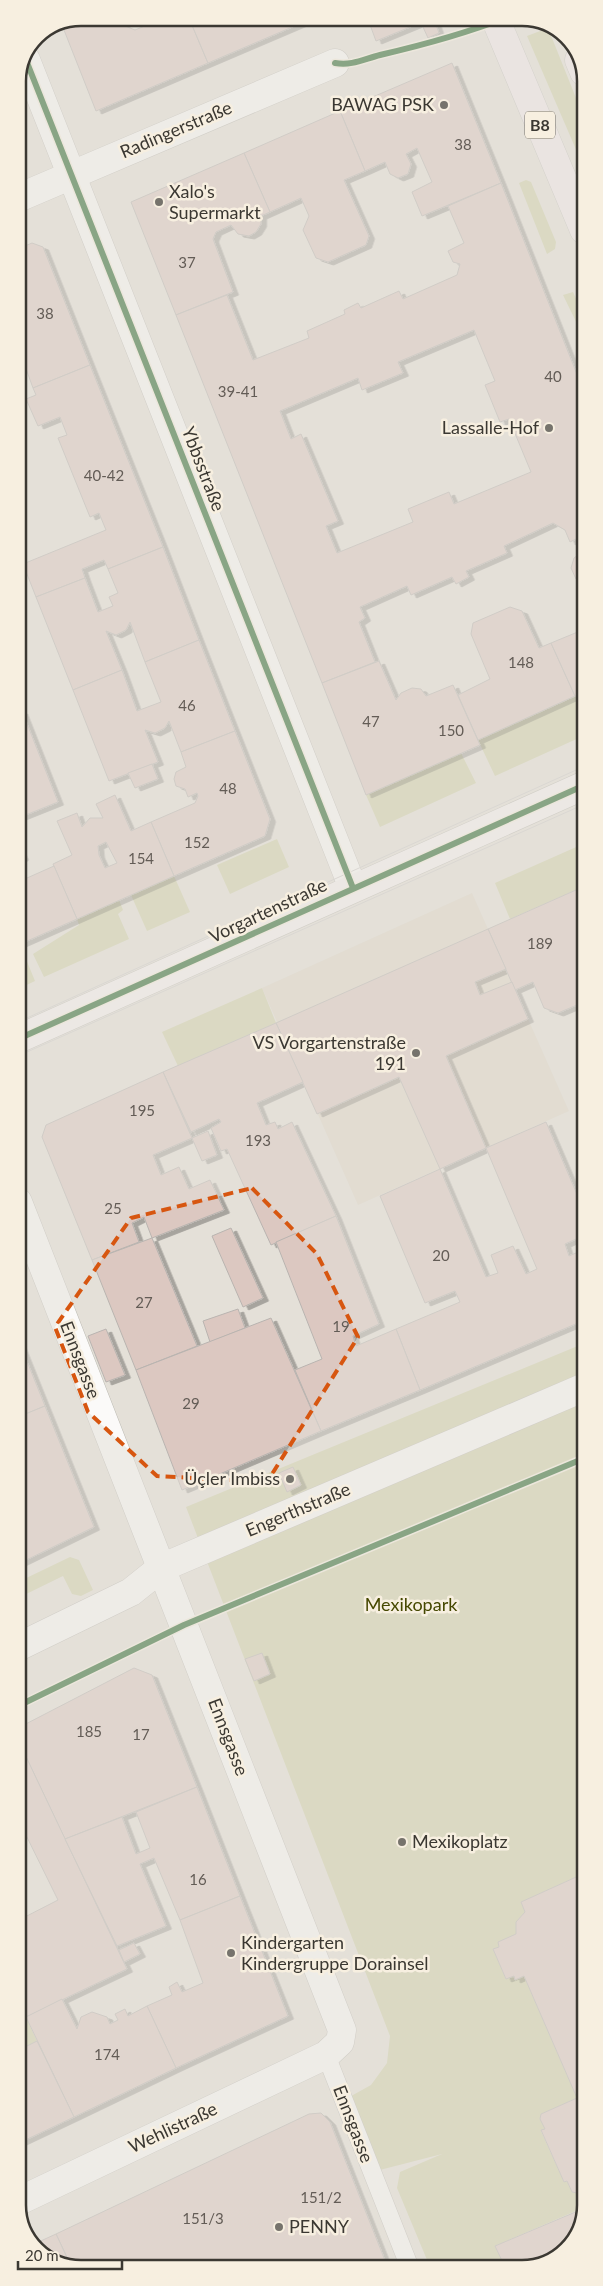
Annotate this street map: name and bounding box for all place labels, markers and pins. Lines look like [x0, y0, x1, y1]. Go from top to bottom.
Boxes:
place label: BAWAG PSK [331, 93, 434, 115]
marker: BAWAG PSK [438, 99, 450, 111]
place label: Xalo's Supermarkt [169, 180, 261, 223]
marker: Xalo's Supermarkt [153, 196, 165, 208]
place label: Lassalle-Hof [442, 416, 540, 438]
marker: Lassalle-Hof [543, 422, 555, 434]
place label: VS Vorgartenstraße 191 [253, 1031, 406, 1074]
marker: VS Vorgartenstraße 191 [410, 1047, 422, 1059]
place label: Üçler Imbiss [184, 1467, 280, 1489]
marker: Üçler Imbiss [284, 1473, 296, 1485]
place label: Mexikoplatz [412, 1830, 508, 1852]
marker: Mexikoplatz [396, 1836, 408, 1848]
place label: Kindergarten Kindergruppe Dorainsel [241, 1931, 429, 1974]
marker: Kindergarten Kindergruppe Dorainsel [225, 1947, 237, 1959]
place label: PENNY [289, 2215, 350, 2237]
marker: PENNY [273, 2221, 285, 2233]

